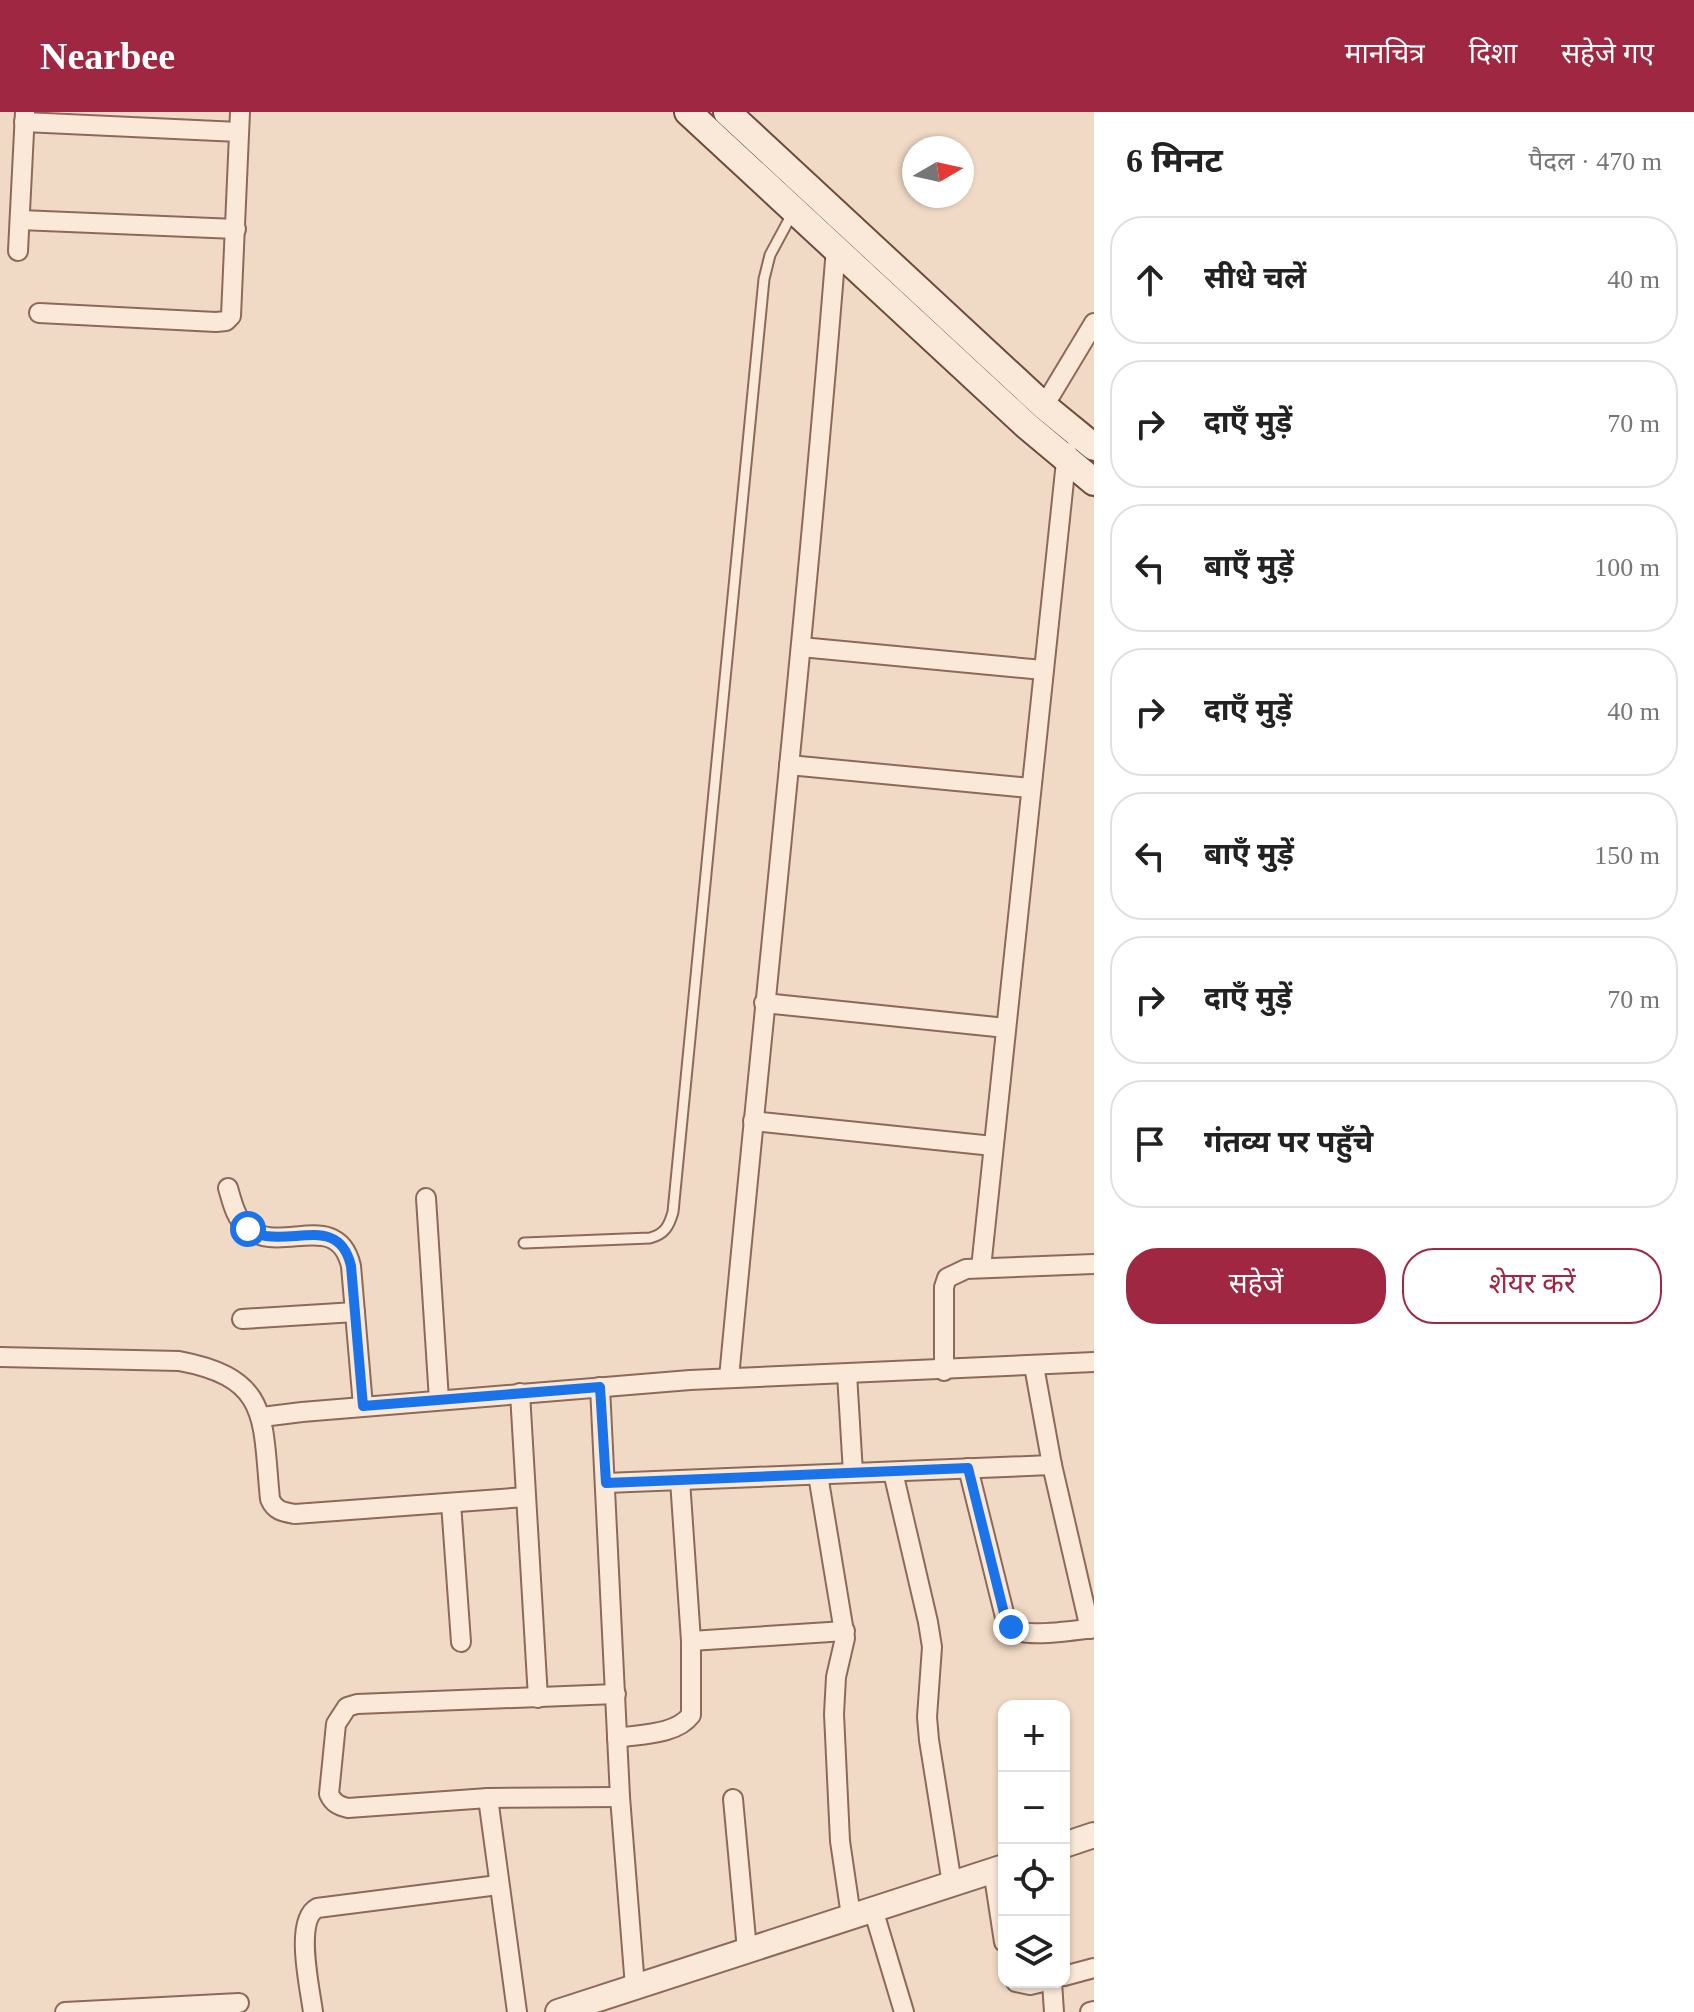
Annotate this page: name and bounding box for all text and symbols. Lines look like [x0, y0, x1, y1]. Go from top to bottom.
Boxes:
text: Nearbee [40, 35, 175, 77]
text: मानचित्र [1345, 38, 1425, 69]
text: दिशा [1469, 38, 1517, 69]
text: सहेजे गए [1561, 38, 1654, 69]
north arrow [902, 136, 974, 208]
text: 6 मिनट [1126, 142, 1223, 179]
text: पैदल · 470 m [1528, 147, 1662, 176]
icon: ahead [1128, 258, 1172, 302]
text: सीधे चलें [1204, 261, 1306, 294]
text: 40 m [1607, 265, 1660, 294]
icon: right [1128, 402, 1172, 446]
text: दाएँ मुड़ें [1204, 405, 1292, 438]
text: 70 m [1607, 409, 1660, 438]
icon: left [1128, 546, 1172, 590]
text: बाएँ मुड़ें [1204, 549, 1294, 582]
text: 100 m [1594, 553, 1660, 582]
icon: right [1128, 690, 1172, 734]
text: दाएँ मुड़ें [1204, 693, 1292, 726]
text: 40 m [1607, 697, 1660, 726]
icon: left [1128, 834, 1172, 878]
text: बाएँ मुड़ें [1204, 837, 1294, 870]
text: 150 m [1594, 841, 1660, 870]
icon: right [1128, 978, 1172, 1022]
text: दाएँ मुड़ें [1204, 981, 1292, 1014]
text: 70 m [1607, 985, 1660, 1014]
icon: arrive [1128, 1122, 1172, 1166]
text: गंतव्य पर पहुँचे [1204, 1125, 1373, 1158]
route start [230, 1211, 266, 1247]
button: सहेजें [1126, 1248, 1386, 1324]
button: शेयर करें [1402, 1248, 1662, 1324]
route end [993, 1609, 1029, 1645]
map controls [998, 1700, 1070, 1988]
button: + [998, 1700, 1070, 1772]
button: − [998, 1772, 1070, 1844]
button: locate [998, 1844, 1070, 1916]
button: layers [998, 1916, 1070, 1988]

